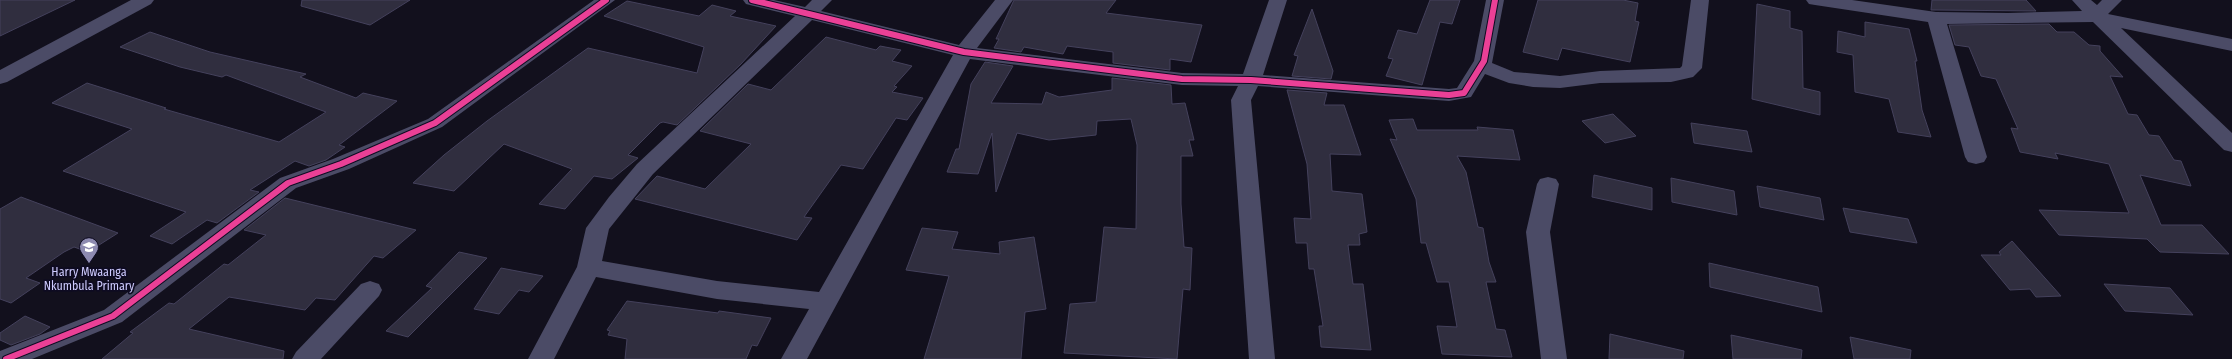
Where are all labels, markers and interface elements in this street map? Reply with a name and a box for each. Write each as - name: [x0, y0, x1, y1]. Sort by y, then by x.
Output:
- school or university icon: Harry Mwaanga Nkumbula Primary: [78, 236, 100, 264]
- place label: Harry Mwaanga Nkumbula Primary: [44, 265, 135, 293]

